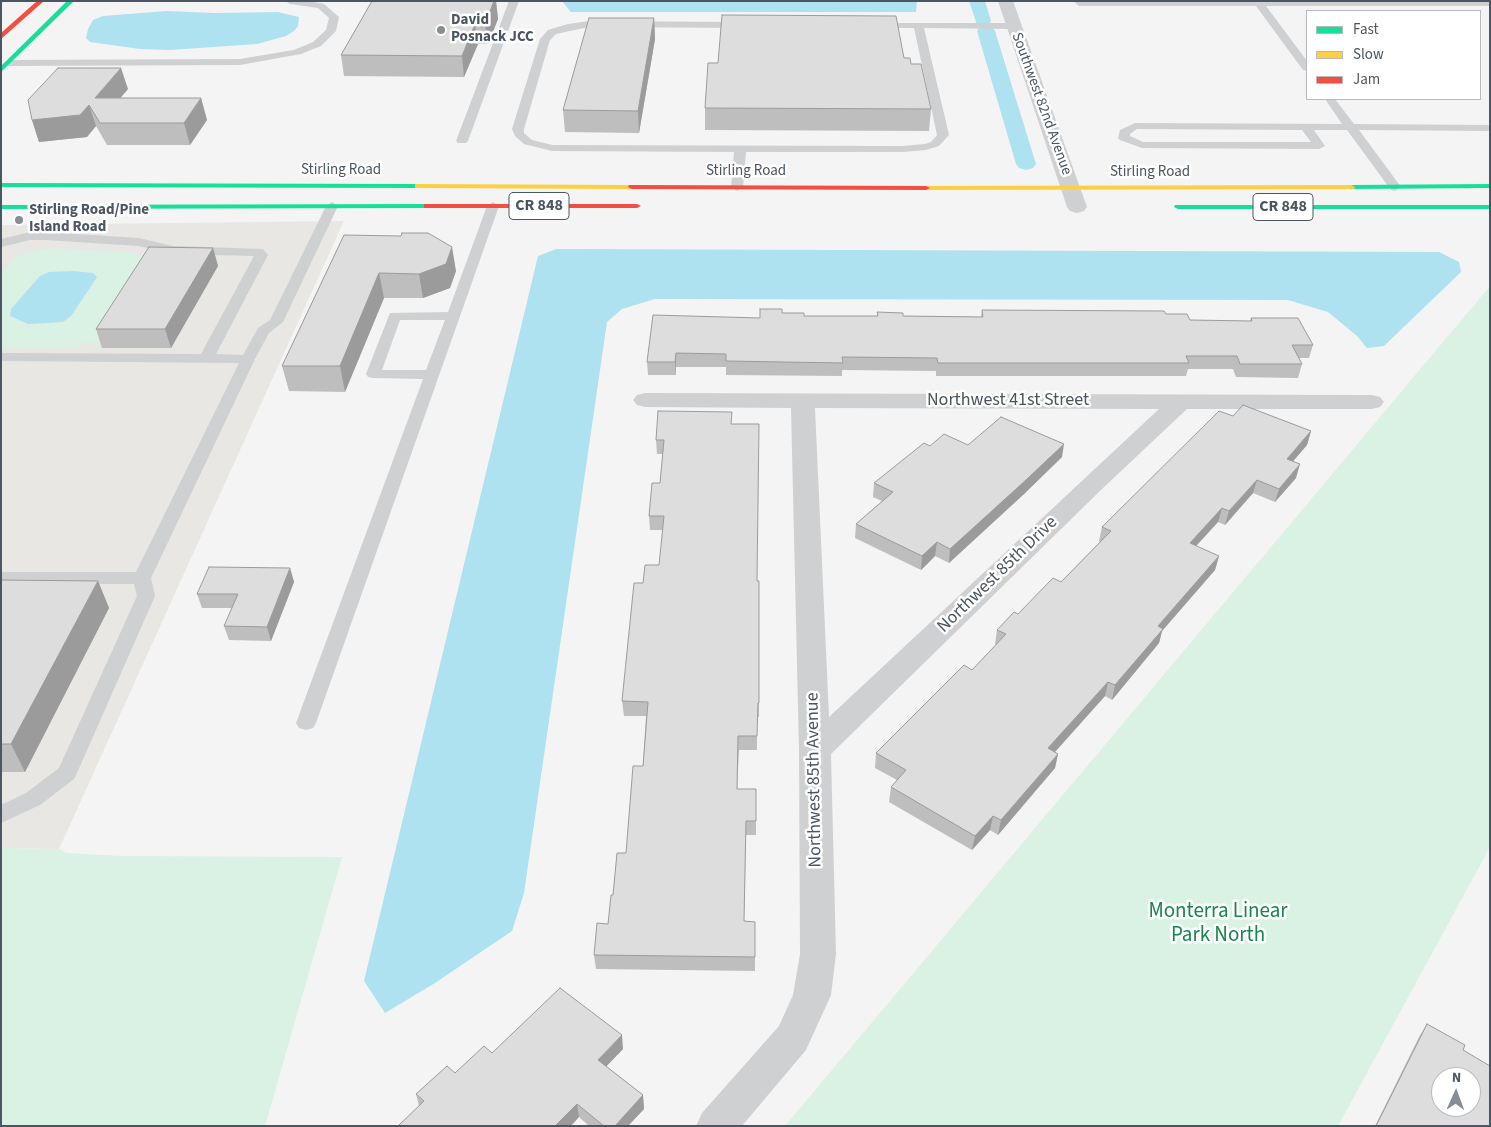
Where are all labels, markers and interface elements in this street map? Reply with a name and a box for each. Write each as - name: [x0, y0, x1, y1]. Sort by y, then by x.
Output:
- legend: [1306, 10, 1481, 100]
- place label: David Posnack JCC: [451, 12, 534, 47]
- text: Fast: [1353, 19, 1379, 40]
- marker: David Posnack JCC: [435, 24, 447, 36]
- street label: Southwest 82nd Avenue: [1007, 30, 1075, 178]
- text: Slow: [1353, 44, 1384, 65]
- text: Jam: [1353, 69, 1380, 90]
- street label: Stirling Road: [301, 162, 381, 180]
- street label: Stirling Road: [706, 163, 786, 181]
- street label: Stirling Road: [1110, 164, 1190, 182]
- road number: CR 848: [509, 192, 569, 220]
- road number: CR 848: [1253, 193, 1313, 220]
- place label: Stirling Road/Pine Island Road: [29, 202, 149, 237]
- marker: Stirling Road/Pine Island Road: [13, 214, 25, 226]
- street label: Northwest 41st Street: [927, 390, 1089, 412]
- street label: Northwest 85th Drive: [933, 512, 1063, 638]
- street label: Northwest 85th Avenue: [803, 692, 827, 868]
- park label: Monterra Linear Park North: [1148, 899, 1288, 949]
- north arrow: [1431, 1067, 1481, 1117]
- text: N: [1451, 1068, 1461, 1088]

